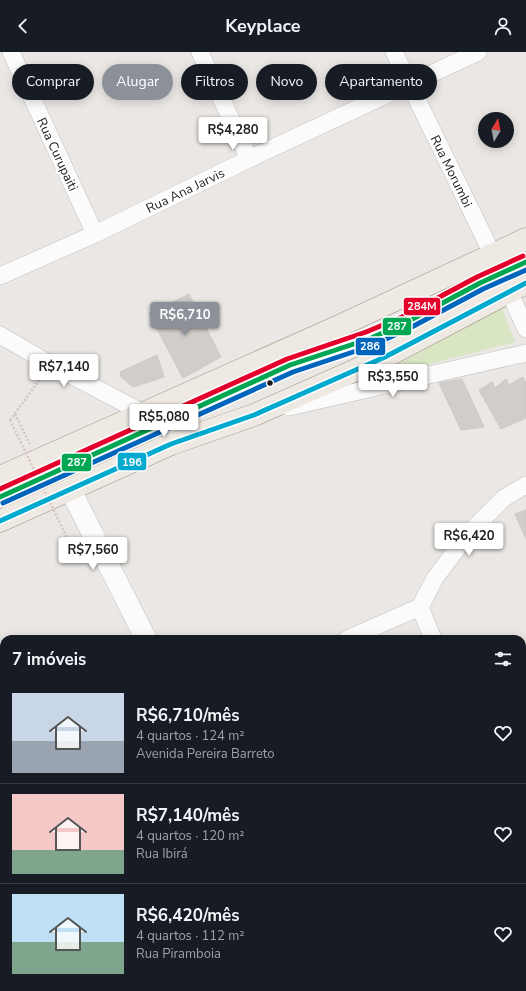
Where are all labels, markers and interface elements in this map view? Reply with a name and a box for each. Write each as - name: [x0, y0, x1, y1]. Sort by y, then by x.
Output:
- text: Keyplace: [225, 14, 301, 38]
- icon: back: [12, 15, 34, 37]
- icon: person: [492, 15, 514, 37]
- chip: Comprar: [12, 64, 94, 100]
- chip: Alugar: [102, 64, 173, 100]
- chip: Filtros: [181, 64, 248, 100]
- chip: Novo: [256, 64, 317, 100]
- chip: Apartamento: [325, 64, 437, 100]
- north arrow: [478, 112, 514, 148]
- map controls: [478, 112, 514, 148]
- street label: Rua Curupaiti: [32, 115, 82, 194]
- pin: R$4,280: [196, 117, 270, 151]
- text: R$4,280: [207, 121, 259, 139]
- street label: Rua Morumbi: [426, 132, 476, 211]
- street label: Rua Ana Jarvis: [143, 164, 228, 218]
- line badge: 284M: [403, 297, 441, 316]
- text: 284M: [407, 299, 437, 314]
- pin: R$6,710: [148, 302, 222, 336]
- text: R$6,710: [159, 306, 211, 324]
- line badge: 287: [382, 317, 412, 336]
- text: 287: [387, 319, 407, 334]
- line badge: 286: [355, 337, 386, 356]
- text: 286: [360, 339, 380, 354]
- pin: R$7,140: [27, 354, 101, 388]
- text: R$7,140: [38, 358, 90, 376]
- pin: R$3,550: [356, 364, 430, 398]
- text: R$3,550: [367, 368, 419, 386]
- unlabelled marker: [265, 378, 275, 388]
- pin: R$5,080: [127, 404, 201, 438]
- text: R$5,080: [138, 408, 190, 426]
- line badge: 196: [117, 452, 147, 471]
- line badge: 287: [61, 453, 92, 472]
- text: 287: [67, 455, 87, 470]
- text: 196: [122, 455, 142, 470]
- pin: R$6,420: [432, 523, 506, 557]
- text: R$6,420: [443, 527, 495, 545]
- pin: R$7,560: [56, 537, 130, 571]
- text: R$7,560: [67, 541, 119, 559]
- text: 7 imóveis: [12, 648, 86, 671]
- icon: filters: [492, 648, 514, 670]
- text: R$6,710/mês: [136, 704, 240, 727]
- icon: home: [44, 709, 92, 757]
- icon: heart: [492, 722, 514, 744]
- text: 4 quartos · 124 m²: [136, 727, 244, 745]
- text: Avenida Pereira Barreto: [136, 745, 275, 763]
- text: R$7,140/mês: [136, 804, 240, 827]
- icon: home: [44, 810, 92, 858]
- icon: heart: [492, 823, 514, 845]
- text: 4 quartos · 120 m²: [136, 827, 244, 845]
- text: Rua Ibirá: [136, 845, 188, 863]
- text: R$6,420/mês: [136, 904, 240, 927]
- icon: home: [44, 910, 92, 958]
- icon: heart: [492, 923, 514, 945]
- text: 4 quartos · 112 m²: [136, 927, 244, 945]
- text: Rua Piramboia: [136, 945, 221, 963]

